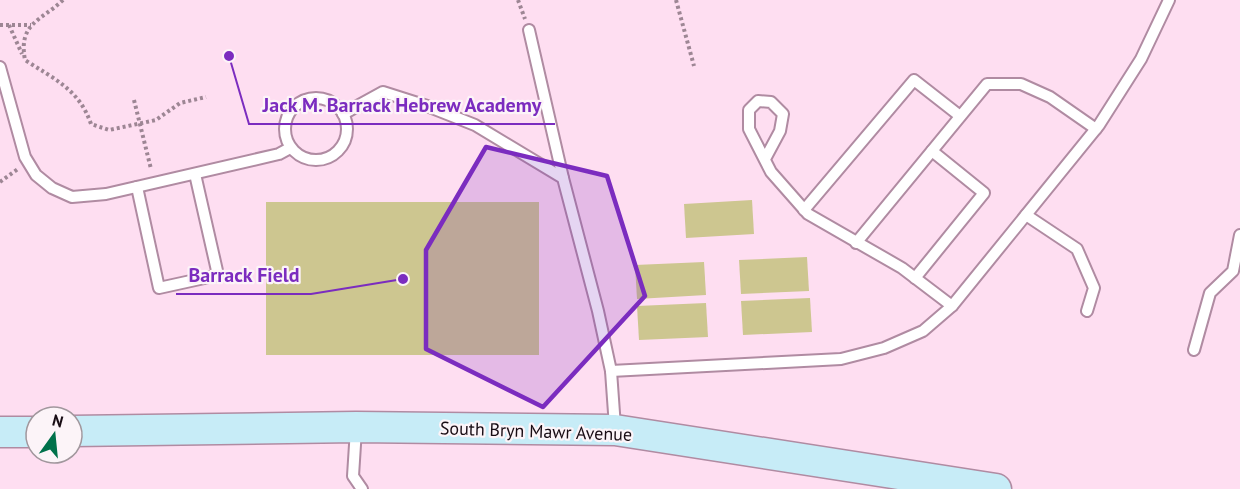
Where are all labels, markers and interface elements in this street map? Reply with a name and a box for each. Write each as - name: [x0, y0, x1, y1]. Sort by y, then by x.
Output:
- callout: Jack M. Barrack Hebrew Academy: [249, 86, 555, 124]
- text: Jack M. Barrack Hebrew Academy: [262, 92, 542, 118]
- callout: Barrack Field: [176, 256, 311, 294]
- text: Barrack Field: [189, 262, 300, 288]
- north arrow: [24, 405, 84, 465]
- text: N: [50, 409, 66, 432]
- street label: South Bryn Mawr Avenue: [440, 416, 632, 446]

